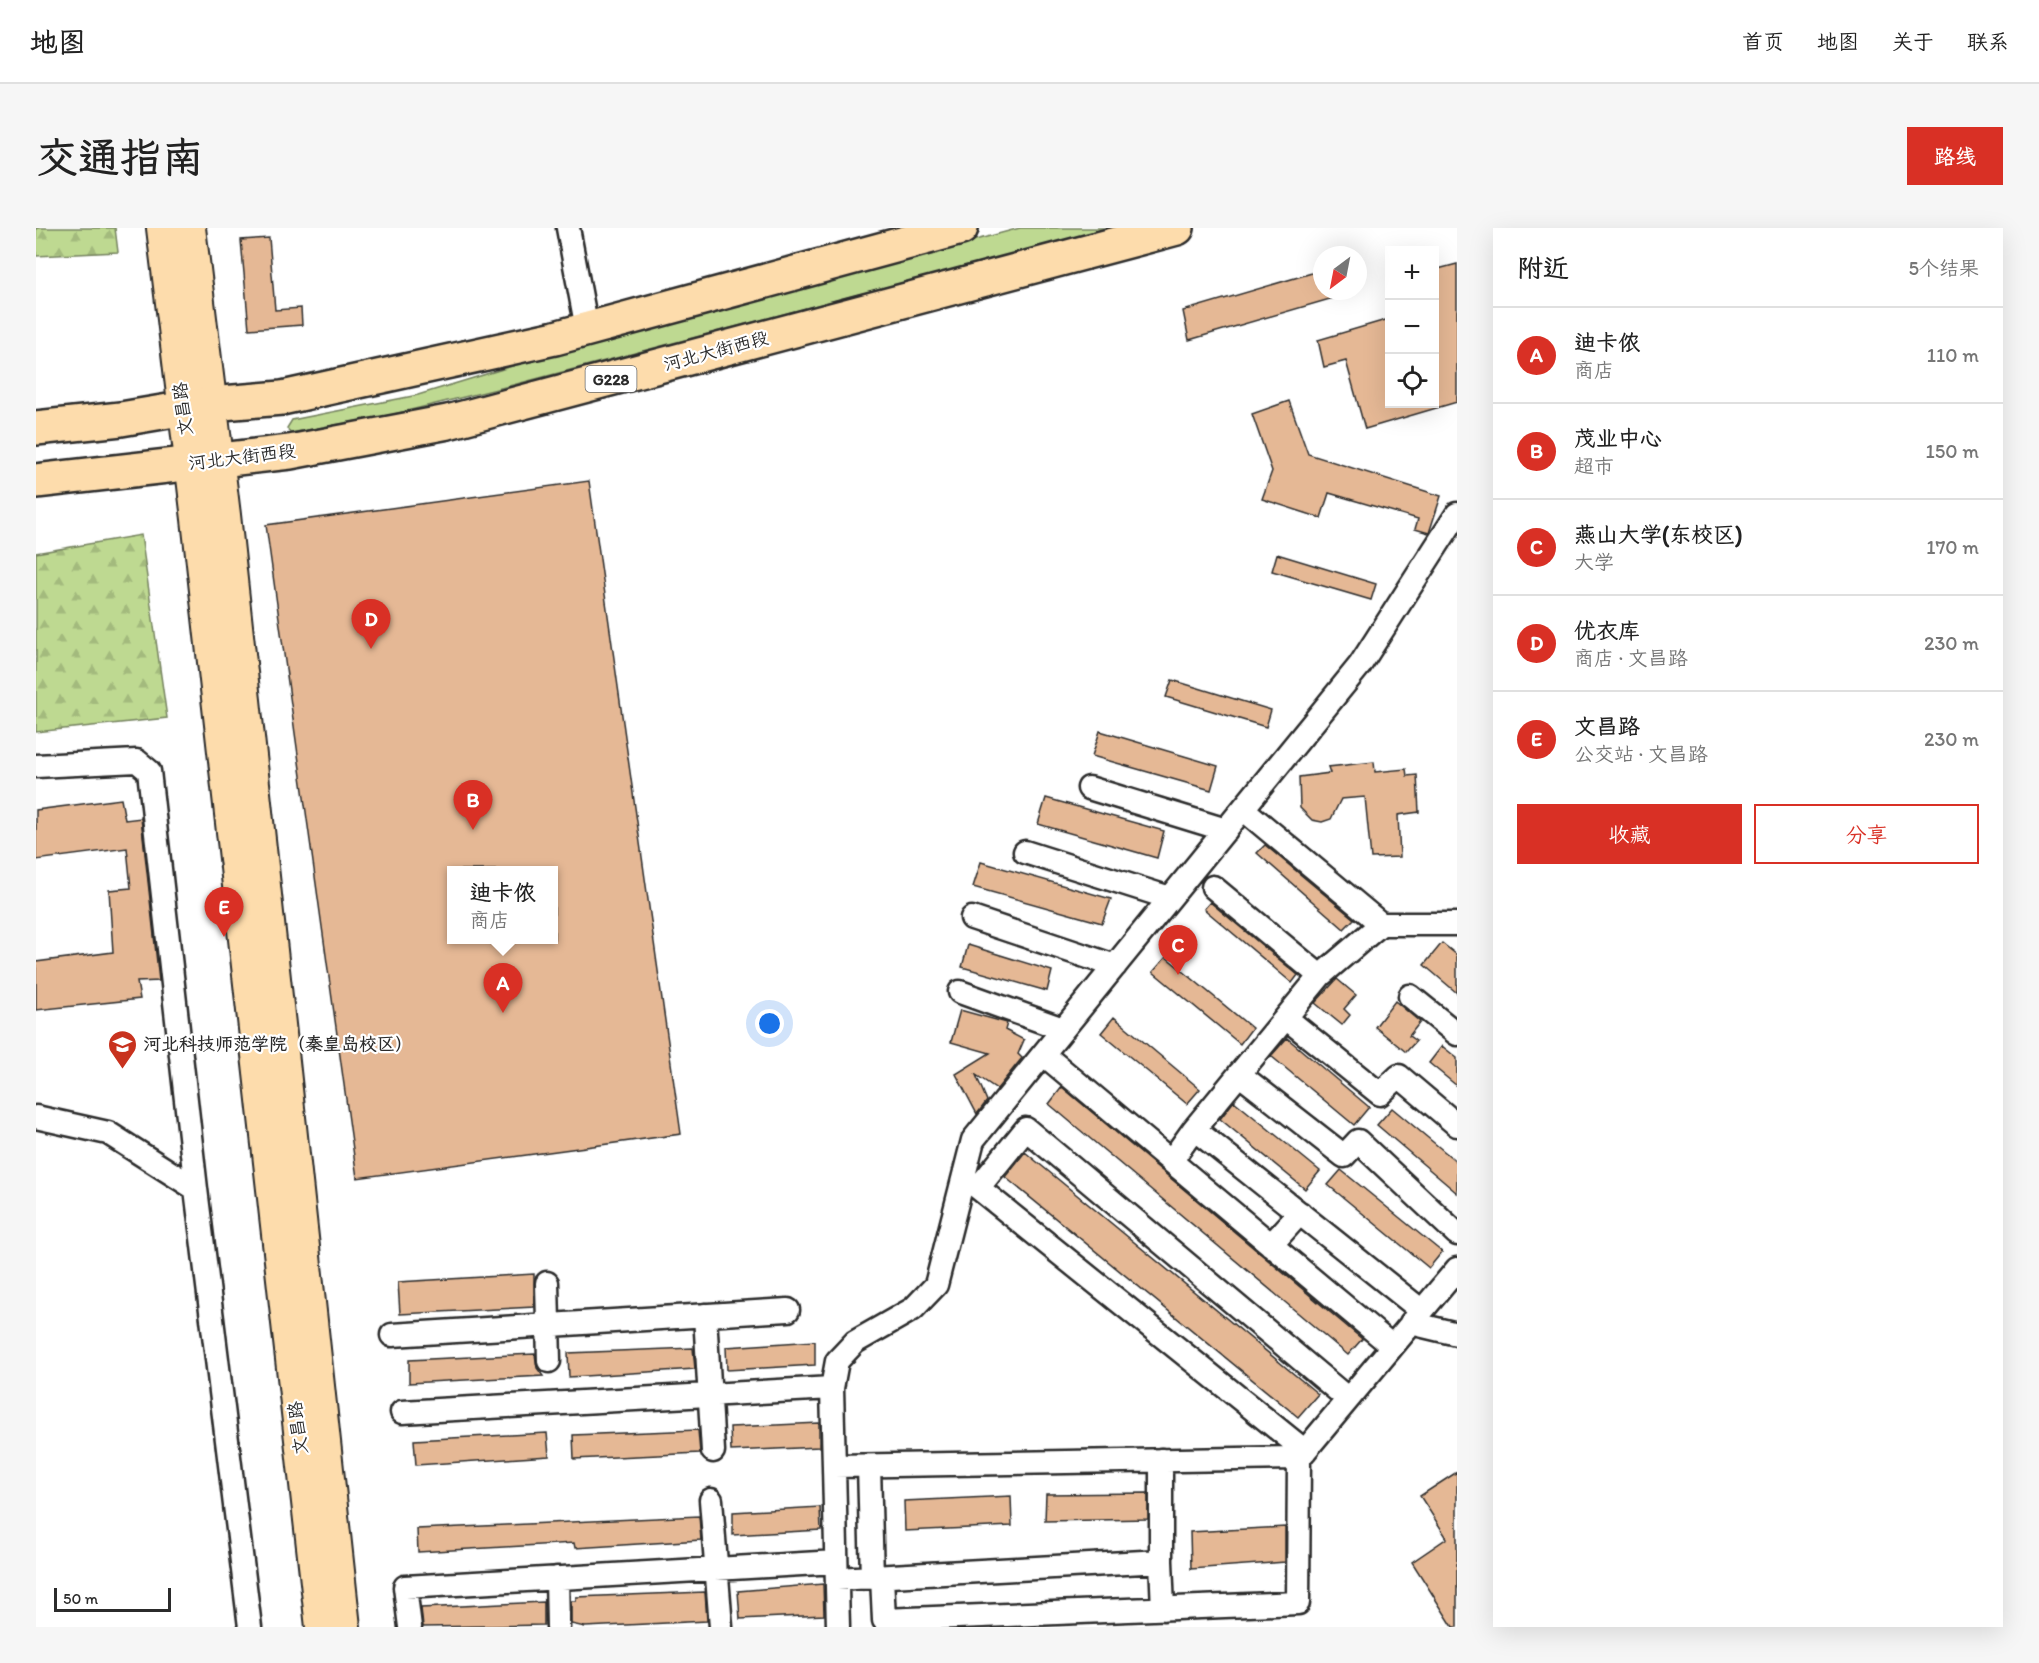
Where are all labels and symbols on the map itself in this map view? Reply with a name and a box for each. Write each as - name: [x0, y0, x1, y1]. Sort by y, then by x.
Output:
- north arrow: [1313, 246, 1367, 300]
- street label: 河北大街西段: [661, 326, 771, 376]
- road number: G228: [586, 366, 636, 392]
- street label: 文昌路: [169, 381, 197, 437]
- street label: 河北大街西段: [187, 440, 297, 474]
- pin: D: [352, 600, 390, 649]
- pin: B: [454, 780, 492, 830]
- pin: E: [204, 888, 243, 937]
- pin: C: [1158, 926, 1198, 975]
- pin: A: [484, 964, 522, 1013]
- your location: [755, 1009, 784, 1038]
- school or university icon: 河北科技师范学院（秦皇岛校区）: [106, 1028, 138, 1070]
- place label: 河北科技师范学院（秦皇岛校区）: [143, 1033, 413, 1055]
- street label: 文昌路: [284, 1400, 312, 1456]
- scale bar: [54, 1585, 171, 1612]

